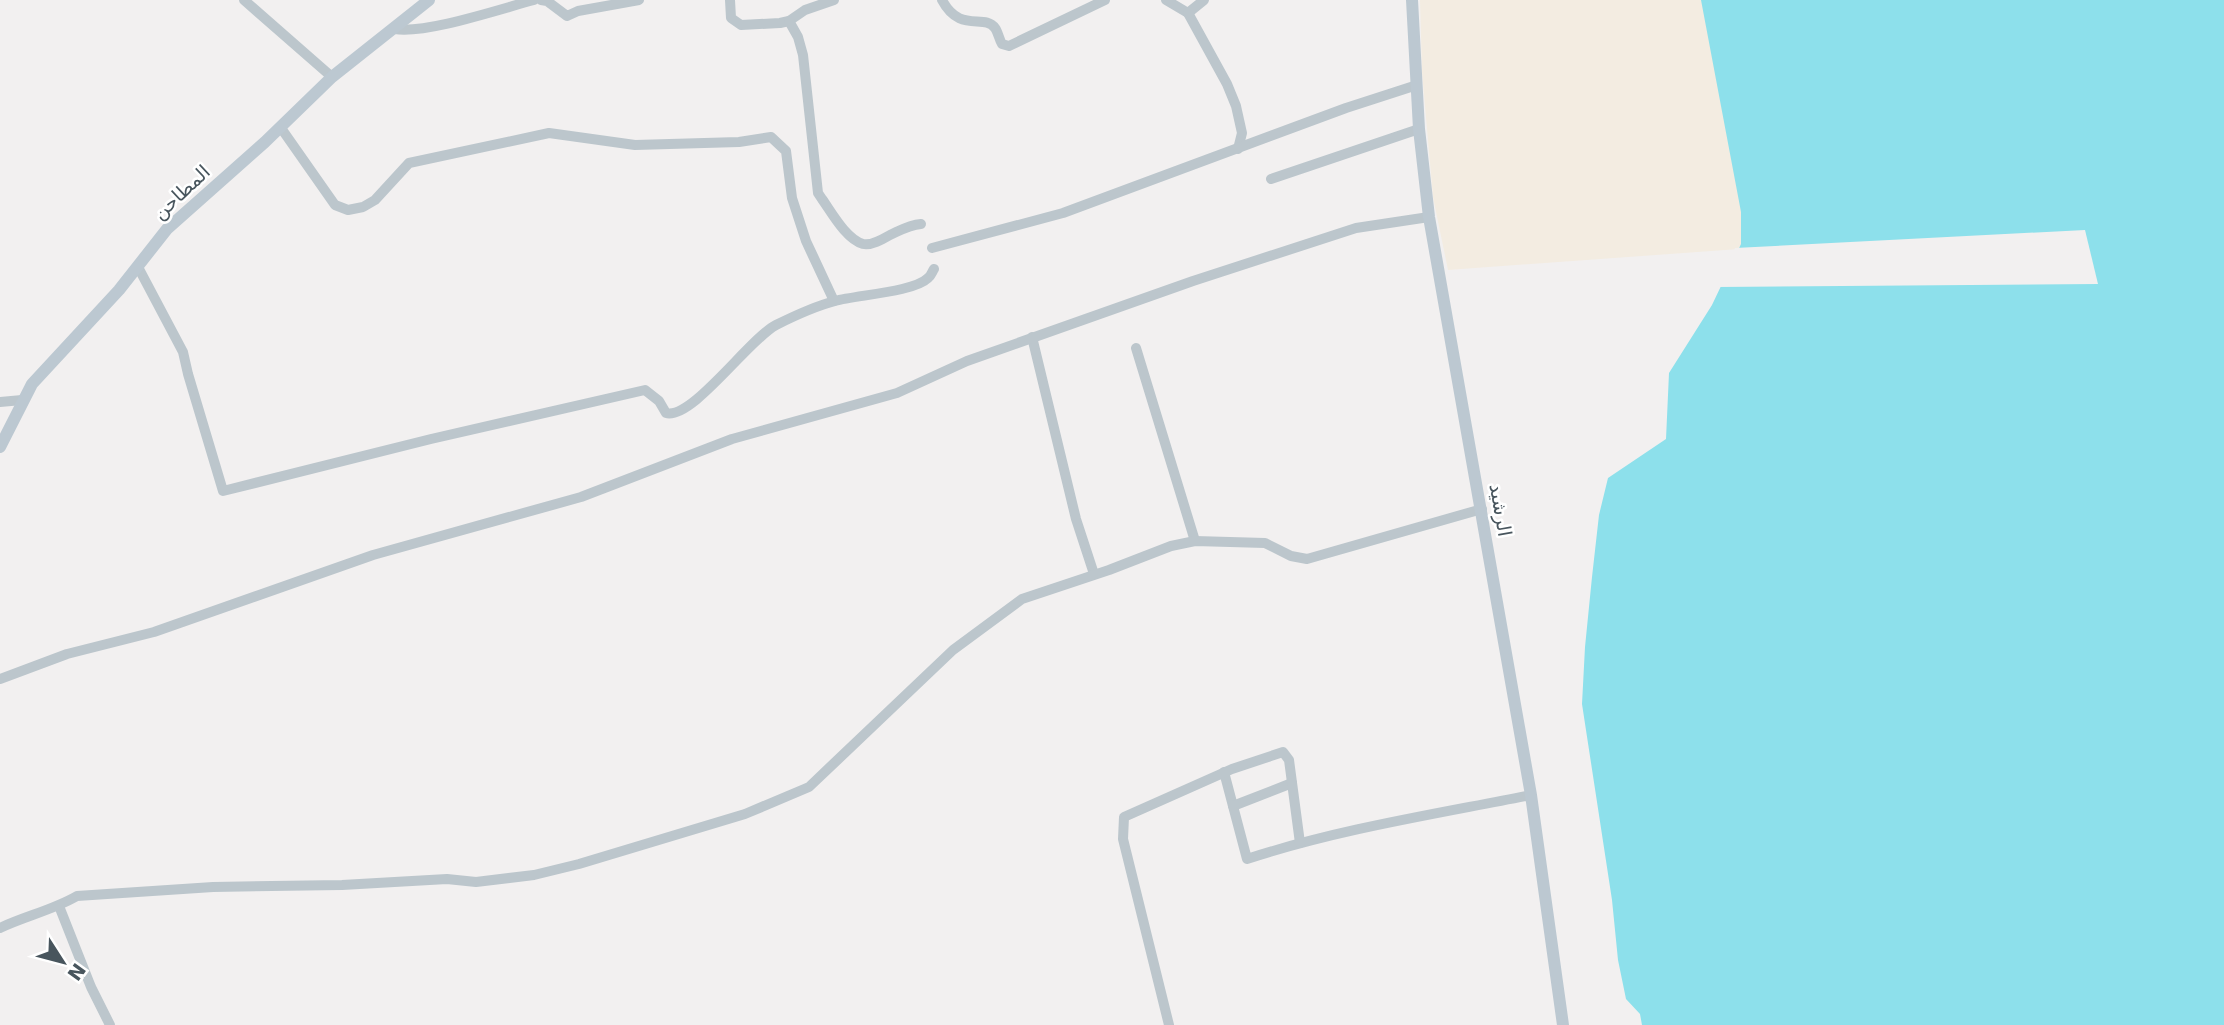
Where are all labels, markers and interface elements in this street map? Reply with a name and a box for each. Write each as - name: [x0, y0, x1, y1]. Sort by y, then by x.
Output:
- street label: المطاحن: [148, 160, 215, 225]
- street label: الرشيد: [1485, 482, 1516, 538]
- north arrow: [28, 927, 98, 997]
- text: N: [63, 959, 90, 985]

